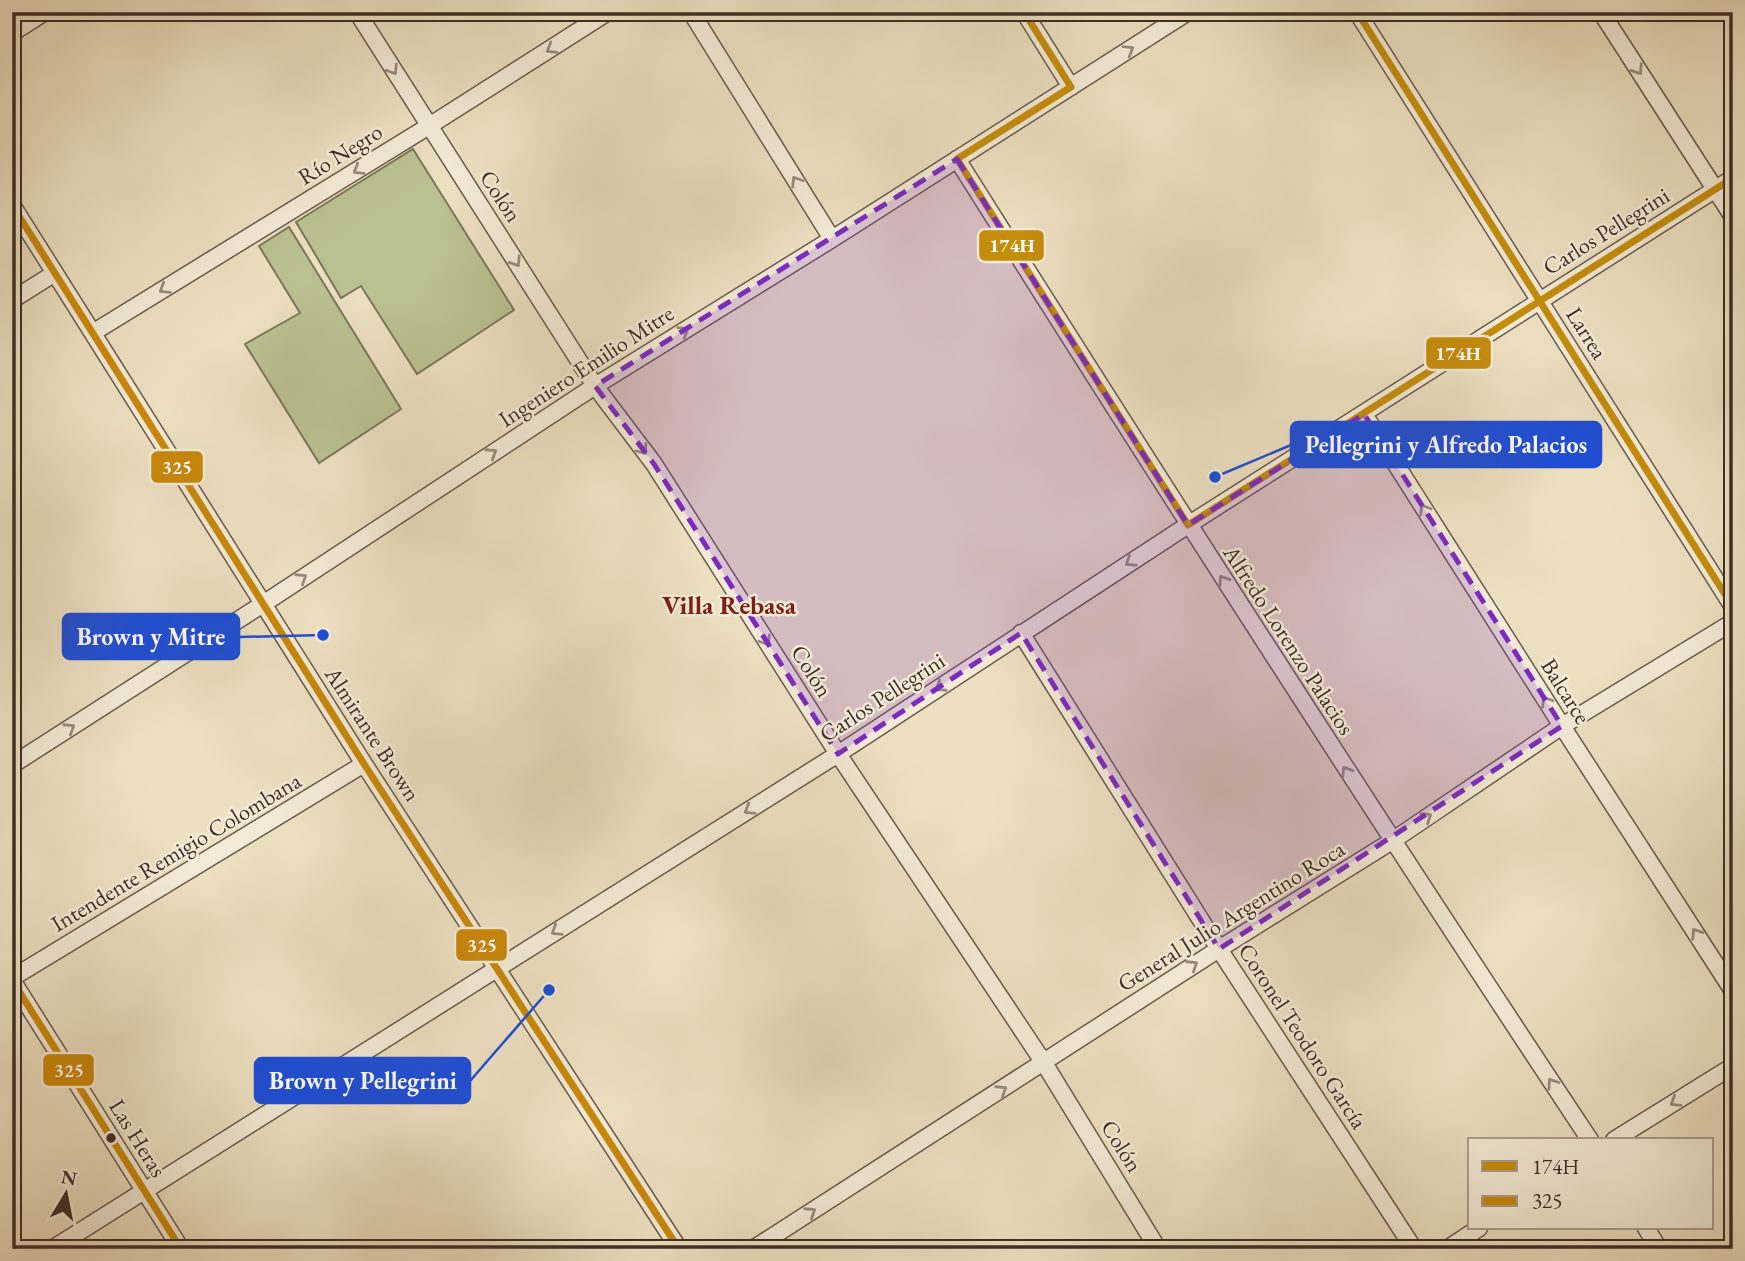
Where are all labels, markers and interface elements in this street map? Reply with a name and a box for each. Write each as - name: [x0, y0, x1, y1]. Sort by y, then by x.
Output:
- one-way arrow: [545, 40, 558, 53]
- one-way arrow: [1121, 46, 1134, 59]
- one-way arrow: [385, 62, 398, 75]
- one-way arrow: [1630, 62, 1643, 75]
- street label: Río Negro: [292, 116, 388, 192]
- one-way arrow: [352, 161, 365, 174]
- street label: Colón: [473, 164, 529, 228]
- one-way arrow: [791, 175, 804, 188]
- street label: Carlos Pellegrini: [1537, 180, 1675, 282]
- line badge: 174H: [978, 229, 1045, 262]
- text: 174H: [989, 233, 1035, 258]
- one-way arrow: [507, 254, 520, 267]
- one-way arrow: [159, 281, 172, 294]
- street label: Ingeniero Emilio Mitre: [493, 298, 679, 434]
- street label: Larrea: [1559, 301, 1615, 365]
- one-way arrow: [676, 326, 689, 339]
- line badge: 174H: [1425, 336, 1492, 370]
- text: 174H: [1435, 341, 1481, 366]
- callout: Pellegrini y Alfredo Palacios: [1291, 422, 1601, 467]
- text: Pellegrini y Alfredo Palacios: [1305, 429, 1587, 461]
- one-way arrow: [635, 442, 647, 455]
- one-way arrow: [485, 449, 498, 462]
- line badge: 325: [150, 450, 204, 484]
- text: 325: [162, 455, 192, 480]
- one-way arrow: [1420, 503, 1433, 516]
- street label: Alfredo Lorenzo Palacios: [1216, 539, 1362, 741]
- one-way arrow: [1125, 554, 1138, 567]
- one-way arrow: [294, 574, 307, 587]
- one-way arrow: [1218, 574, 1231, 587]
- district label: Villa Rebasa: [662, 588, 797, 622]
- callout: Brown y Mitre: [63, 614, 239, 659]
- text: Brown y Mitre: [77, 621, 225, 653]
- one-way arrow: [758, 634, 771, 647]
- street label: Colón: [784, 639, 840, 703]
- street label: Carlos Pellegrini: [814, 645, 951, 749]
- street label: Balcarce: [1534, 653, 1598, 729]
- street label: Almirante Brown: [318, 660, 428, 807]
- one-way arrow: [935, 678, 948, 691]
- one-way arrow: [1541, 696, 1554, 709]
- one-way arrow: [62, 723, 75, 736]
- street label: Intendente Remigio Colombana: [46, 765, 307, 939]
- one-way arrow: [1342, 765, 1355, 778]
- one-way arrow: [743, 801, 756, 814]
- one-way arrow: [1419, 813, 1432, 826]
- street label: General Julio Argentino Roca: [1112, 833, 1351, 998]
- one-way arrow: [551, 923, 564, 936]
- line badge: 325: [455, 928, 508, 962]
- one-way arrow: [1691, 928, 1704, 941]
- text: 325: [467, 933, 497, 958]
- street label: Coronel Teodoro García: [1232, 937, 1375, 1135]
- one-way arrow: [1185, 961, 1198, 974]
- line badge: 325: [42, 1053, 95, 1087]
- text: 325: [54, 1058, 84, 1083]
- callout: Brown y Pellegrini: [255, 1058, 470, 1103]
- text: Brown y Pellegrini: [269, 1065, 457, 1097]
- one-way arrow: [1547, 1078, 1560, 1091]
- one-way arrow: [995, 1085, 1008, 1098]
- street label: Las Heras: [102, 1093, 174, 1183]
- one-way arrow: [1669, 1094, 1682, 1107]
- street label: Colón: [1094, 1114, 1150, 1178]
- unlabelled marker: [104, 1131, 118, 1145]
- legend: [1468, 1138, 1714, 1230]
- text: 174H: [1532, 1153, 1579, 1180]
- north arrow: [32, 1160, 102, 1230]
- text: N: [59, 1164, 79, 1192]
- text: 325: [1532, 1187, 1562, 1214]
- one-way arrow: [803, 1207, 816, 1220]

